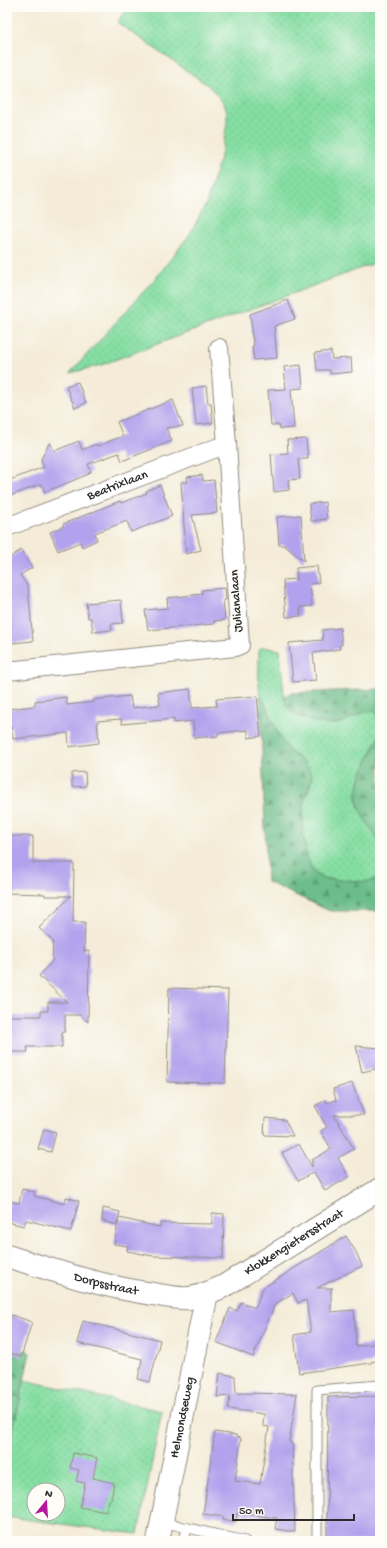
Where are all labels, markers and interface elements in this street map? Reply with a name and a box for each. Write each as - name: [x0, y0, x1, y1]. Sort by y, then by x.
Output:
- street label: Beatrixlaan: [84, 467, 151, 504]
- street label: Julianalaan: [227, 568, 247, 633]
- street label: Klokkengietersstraat: [242, 1205, 348, 1279]
- street label: Dorpsstraat: [71, 1269, 141, 1299]
- street label: Helmondseweg: [167, 1375, 198, 1459]
- north arrow: [26, 1482, 66, 1522]
- text: N: [43, 1488, 54, 1501]
- scale bar: [233, 1496, 354, 1522]
- text: 50 m: [239, 1505, 264, 1519]

